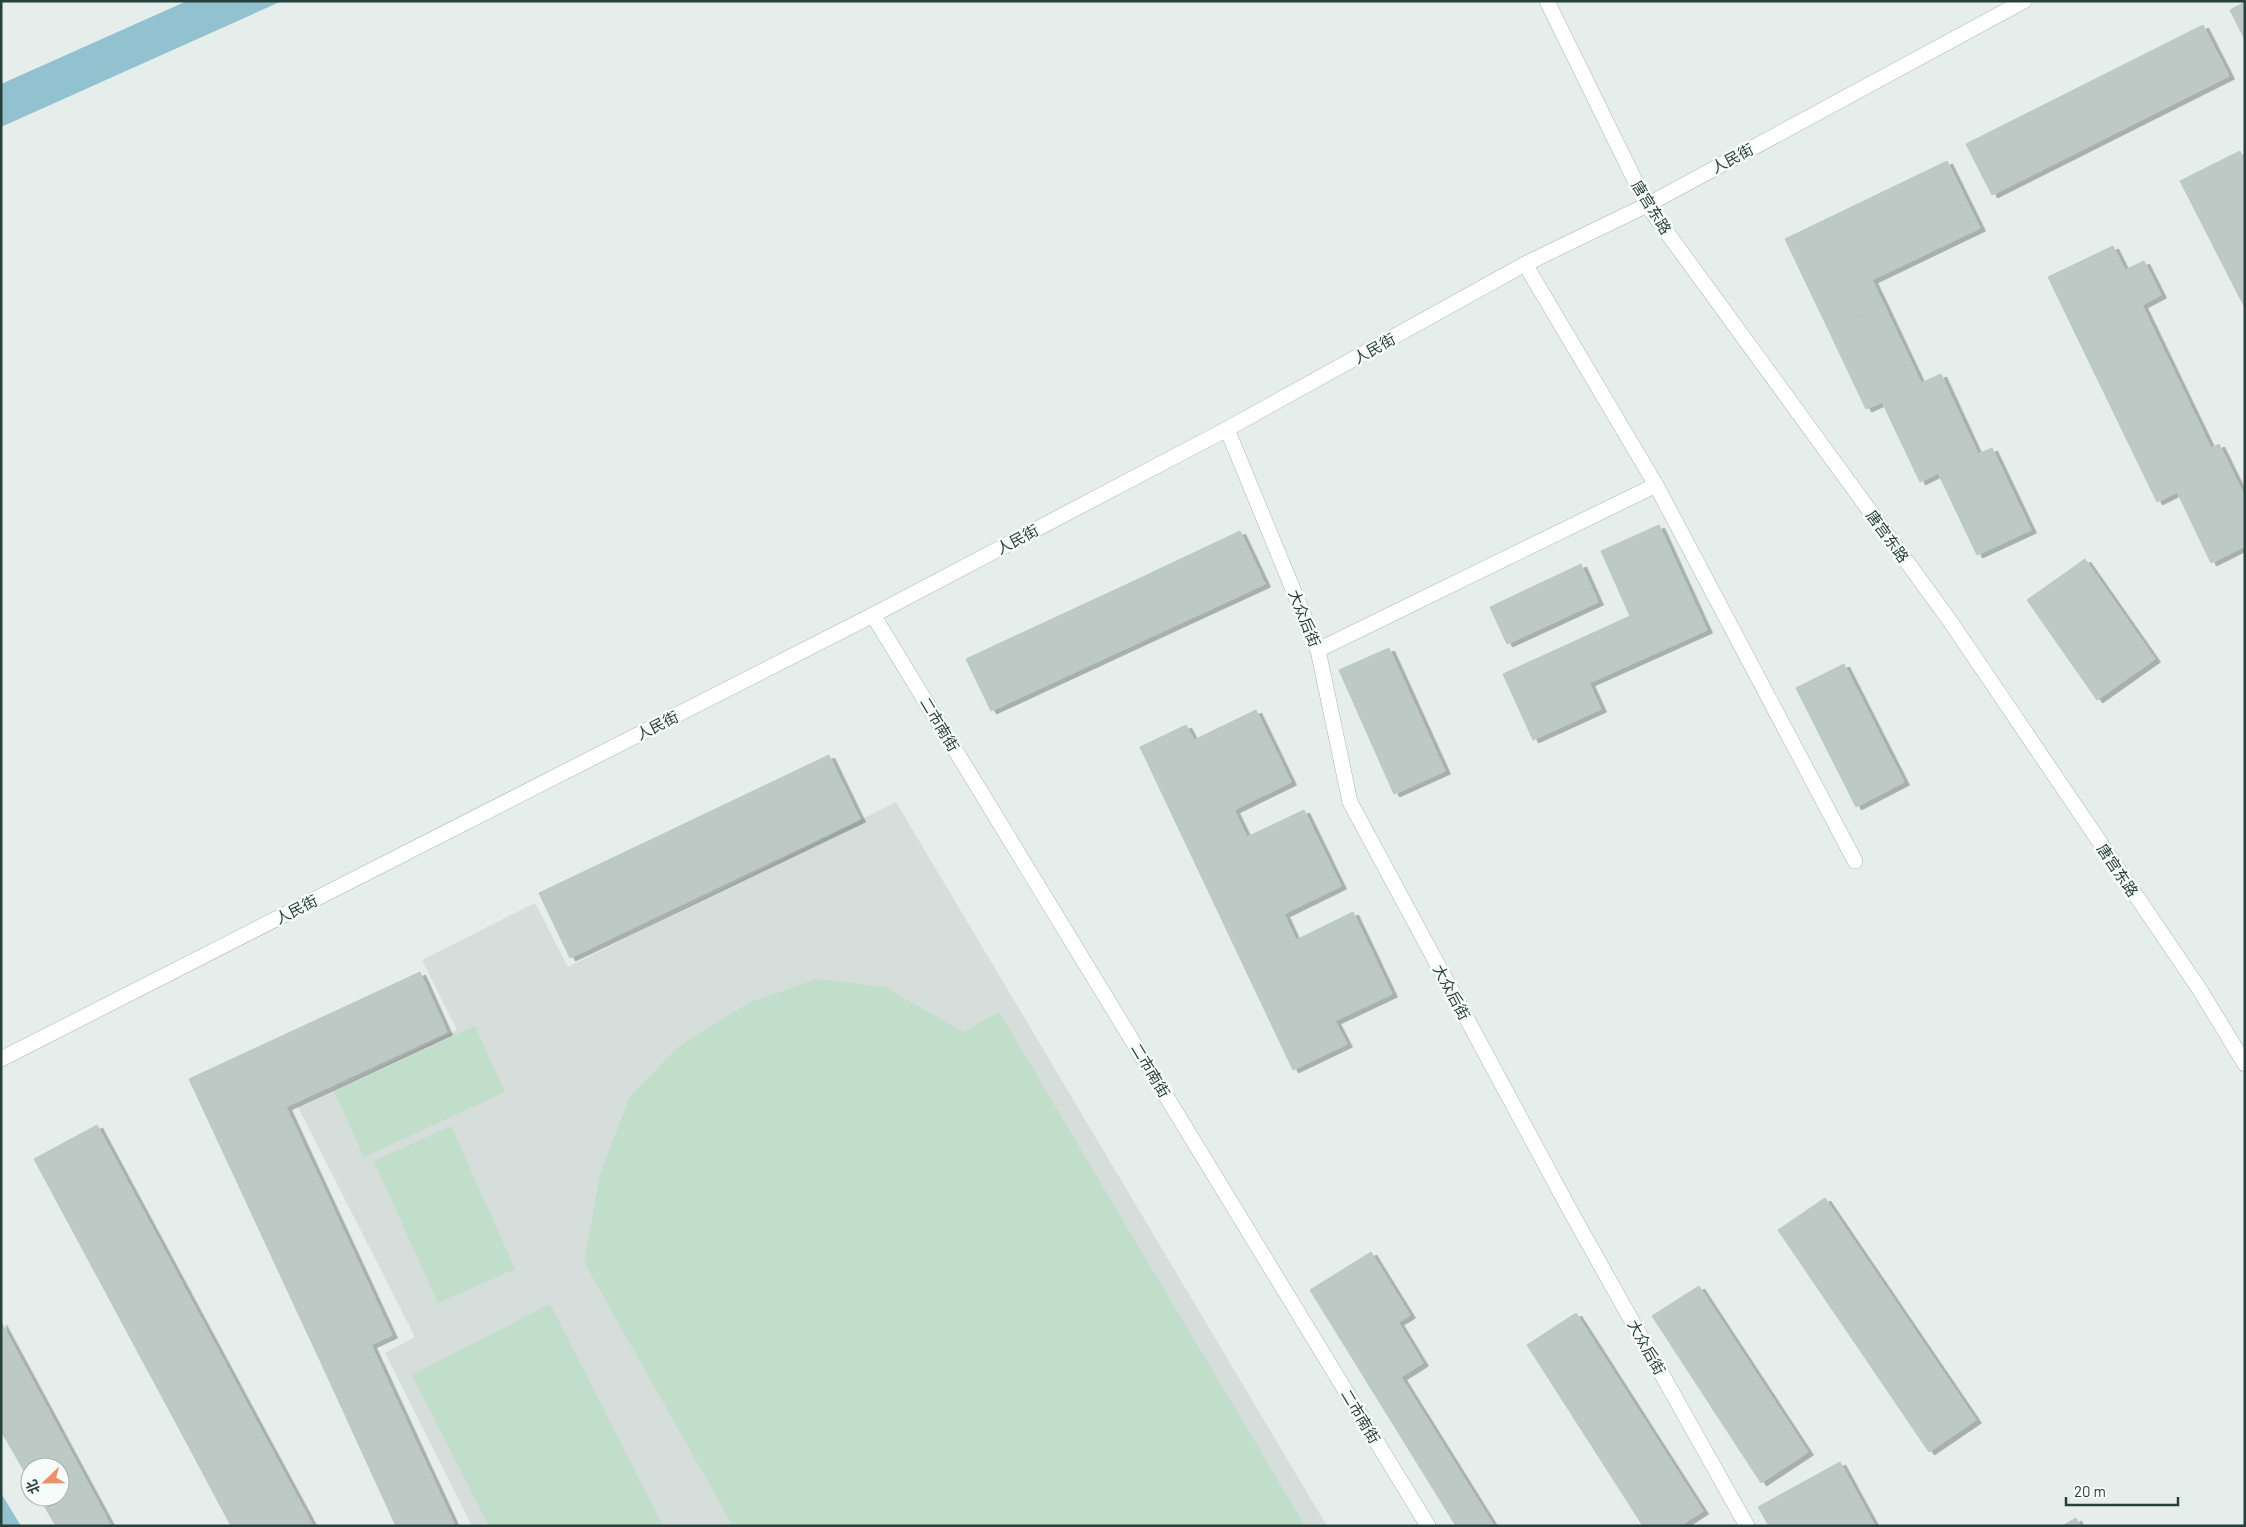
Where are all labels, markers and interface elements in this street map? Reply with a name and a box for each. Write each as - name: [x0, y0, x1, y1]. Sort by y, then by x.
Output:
- street label: 人民街: [1708, 139, 1756, 177]
- street label: 唐宫东路: [1628, 177, 1676, 237]
- street label: 人民街: [1350, 329, 1398, 367]
- street label: 唐宫东路: [1863, 506, 1913, 566]
- street label: 人民街: [993, 520, 1041, 558]
- street label: 大众后街: [1285, 587, 1325, 649]
- street label: 二市南街: [917, 694, 963, 754]
- street label: 人民街: [633, 707, 681, 743]
- street label: 唐宫东路: [2094, 840, 2142, 900]
- street label: 人民街: [272, 891, 320, 927]
- street label: 大众后街: [1430, 961, 1474, 1023]
- street label: 二市南街: [1128, 1040, 1174, 1100]
- street label: 大众后街: [1625, 1316, 1669, 1378]
- street label: 二市南街: [1338, 1386, 1384, 1446]
- north arrow: [20, 1457, 70, 1507]
- scale bar: [2066, 1474, 2178, 1506]
- text: 北: [22, 1477, 43, 1497]
- text: 20 m: [2074, 1482, 2106, 1500]

